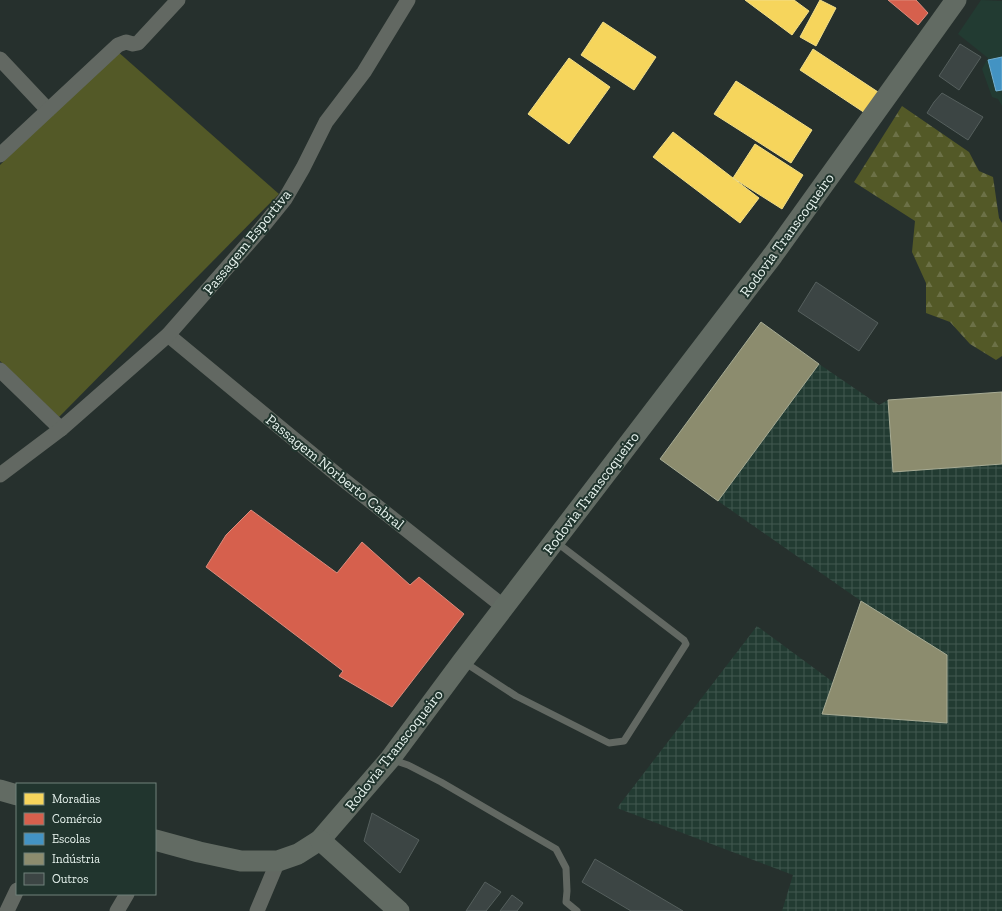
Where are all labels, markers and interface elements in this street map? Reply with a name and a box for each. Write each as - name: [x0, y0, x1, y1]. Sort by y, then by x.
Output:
- street label: Rodovia Transcoqueiro: [736, 169, 838, 300]
- street label: Passagem Esportiva: [199, 186, 295, 298]
- street label: Passagem Norberto Cabral: [262, 411, 408, 533]
- street label: Rodovia Transcoqueiro: [539, 428, 643, 558]
- street label: Rodovia Transcoqueiro: [341, 686, 447, 814]
- legend: [16, 783, 156, 895]
- text: Moradias: [52, 792, 100, 806]
- text: Comércio: [52, 812, 102, 826]
- text: Escolas: [52, 832, 90, 846]
- text: Indústria: [52, 852, 100, 866]
- text: Outros: [52, 872, 88, 886]

